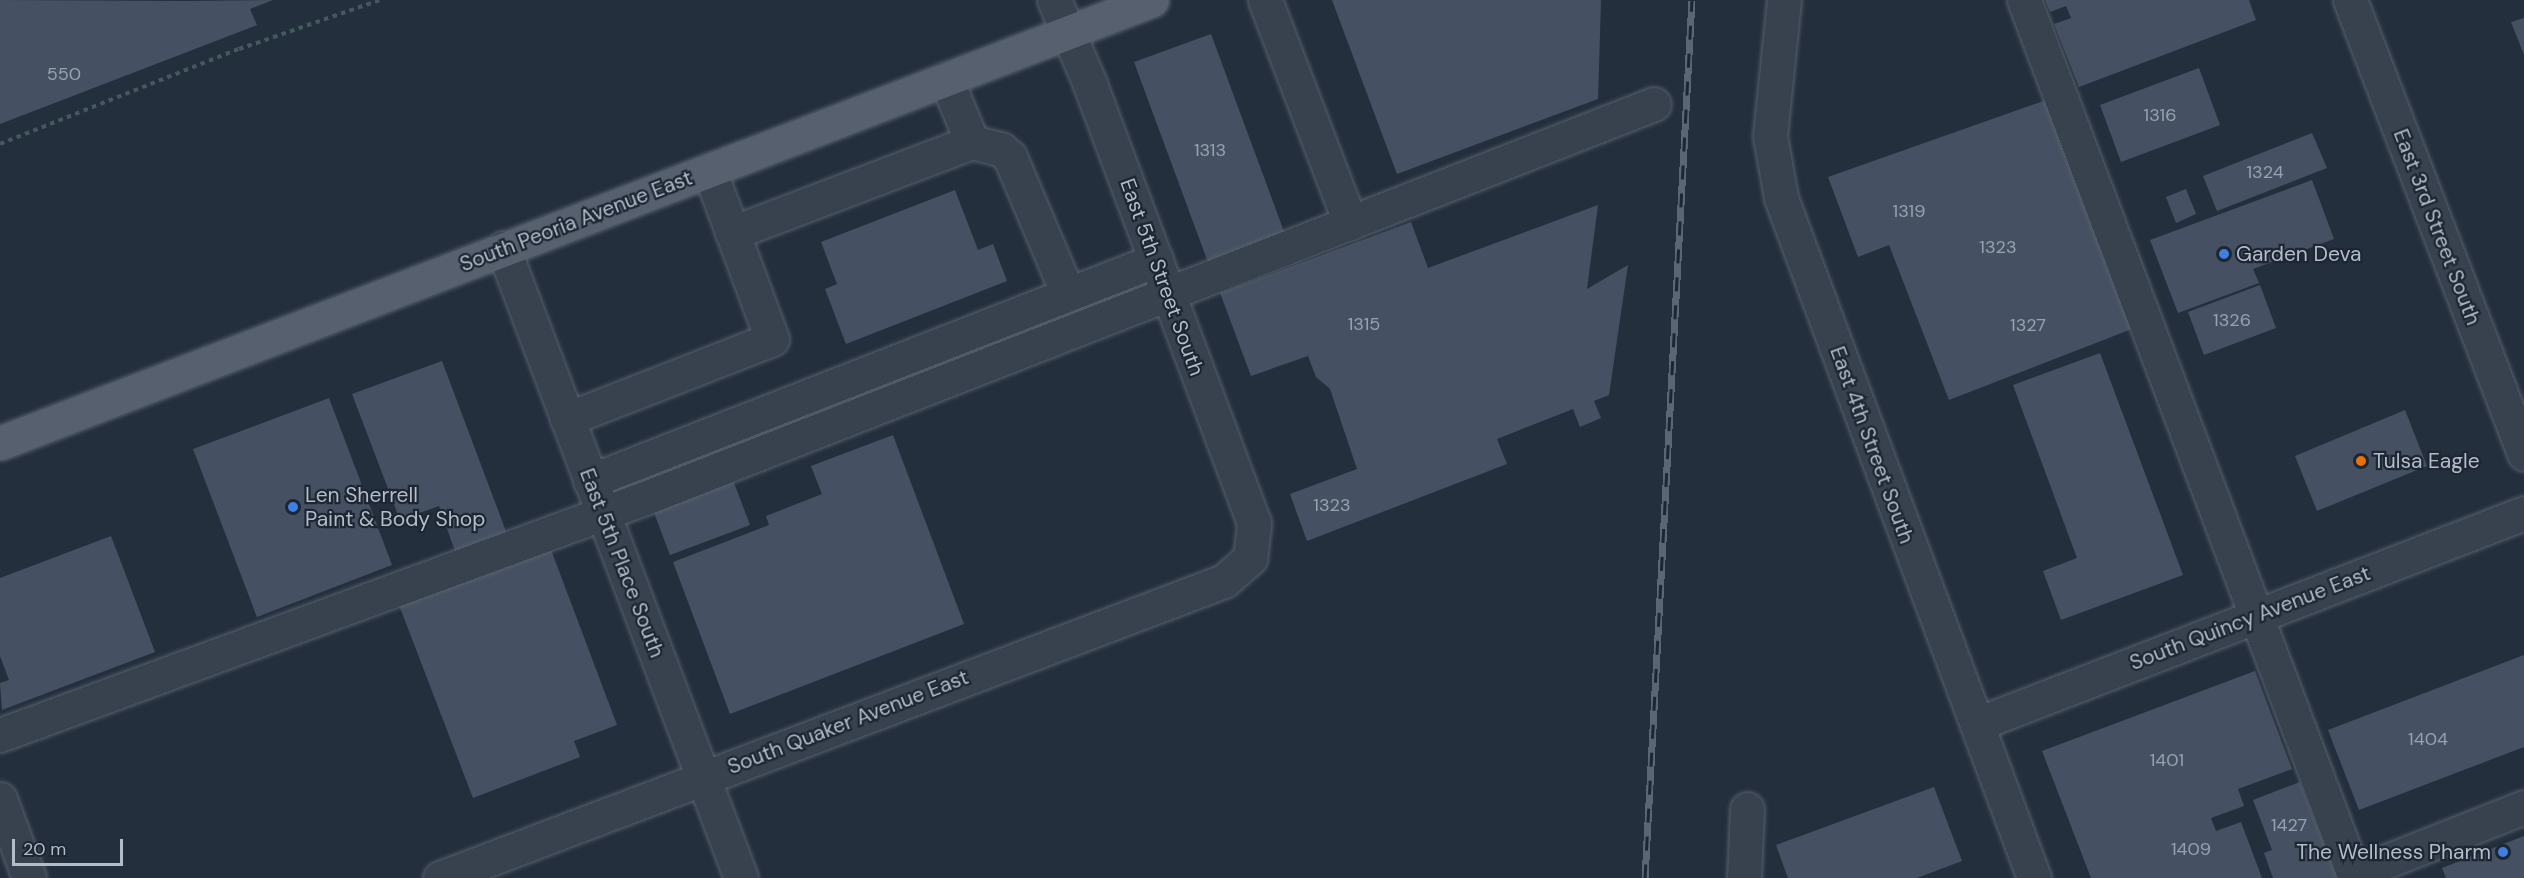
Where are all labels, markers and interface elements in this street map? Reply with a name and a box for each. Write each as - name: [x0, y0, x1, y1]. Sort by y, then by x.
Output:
- house number: 550: [47, 63, 81, 85]
- house number: 1316: [2144, 104, 2176, 126]
- street label: East 3rd Street South: [2388, 125, 2486, 329]
- house number: 1313: [1194, 139, 1226, 161]
- house number: 1324: [2246, 161, 2284, 183]
- street label: South Peoria Avenue East: [456, 165, 696, 277]
- street label: East 5th Street South: [1115, 175, 1209, 379]
- house number: 1319: [1893, 200, 1925, 222]
- house number: 1323: [1979, 236, 2017, 258]
- place label: Garden Deva: [2236, 241, 2361, 267]
- marker: Garden Deva: [2217, 247, 2231, 261]
- house number: 1326: [2213, 309, 2251, 331]
- house number: 1315: [1348, 313, 1380, 335]
- house number: 1327: [2010, 314, 2046, 336]
- street label: East 4th Street South: [1825, 343, 1919, 547]
- place label: Tulsa Eagle: [2373, 448, 2480, 474]
- marker: Tulsa Eagle: [2354, 454, 2368, 468]
- street label: East 5th Place South: [574, 465, 670, 661]
- place label: Len Sherrell Paint & Body Shop: [305, 482, 485, 532]
- house number: 1323: [1313, 494, 1351, 516]
- marker: Len Sherrell Paint & Body Shop: [286, 500, 300, 514]
- street label: South Quincy Avenue East: [2126, 560, 2374, 676]
- street label: South Quaker Avenue East: [724, 664, 972, 780]
- house number: 1404: [2408, 728, 2448, 750]
- house number: 1401: [2150, 749, 2184, 771]
- house number: 1427: [2271, 814, 2307, 836]
- scale bar: [15, 827, 126, 865]
- text: 20 m: [23, 837, 66, 861]
- house number: 1409: [2171, 838, 2211, 860]
- place label: The Wellness Pharm: [2296, 839, 2491, 865]
- marker: The Wellness Pharm: [2496, 845, 2510, 859]

